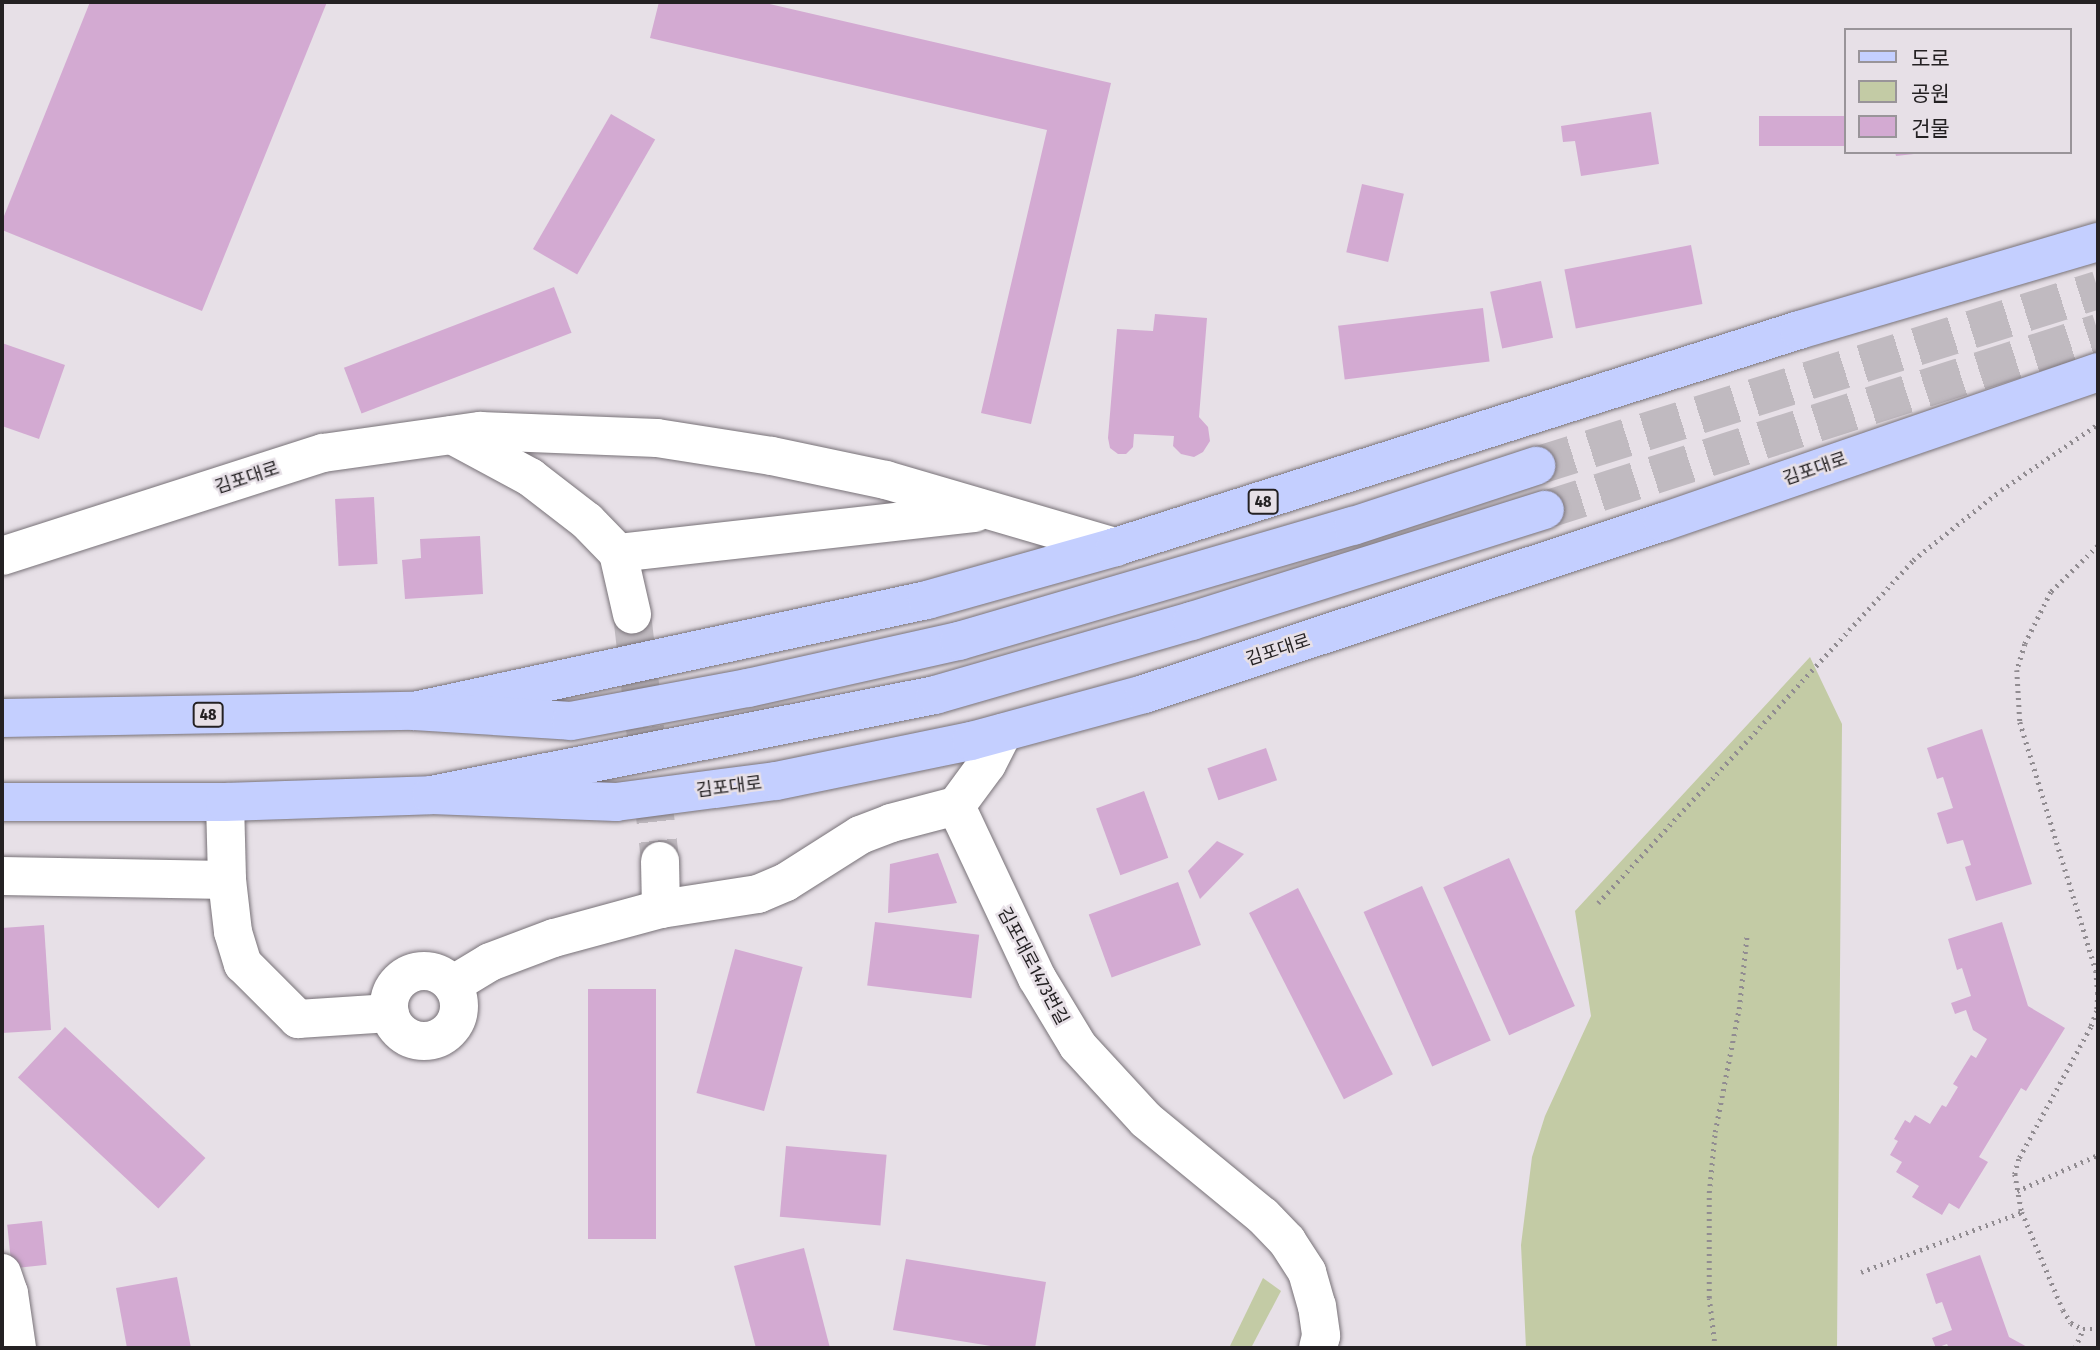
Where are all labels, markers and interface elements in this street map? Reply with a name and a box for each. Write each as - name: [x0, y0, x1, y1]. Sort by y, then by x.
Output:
- legend: [1844, 28, 2072, 154]
- text: 도로: [1911, 46, 1950, 72]
- text: 공원: [1911, 81, 1950, 107]
- text: 건물: [1911, 116, 1950, 142]
- street label: 김포대로: [1780, 448, 1850, 490]
- street label: 김포대로: [212, 457, 282, 499]
- road number: 48: [1247, 489, 1279, 514]
- street label: 김포대로: [1243, 629, 1313, 671]
- road number: 48: [192, 702, 224, 728]
- street label: 김포대로: [695, 772, 763, 802]
- street label: 김포대로1473번길: [993, 904, 1073, 1028]

